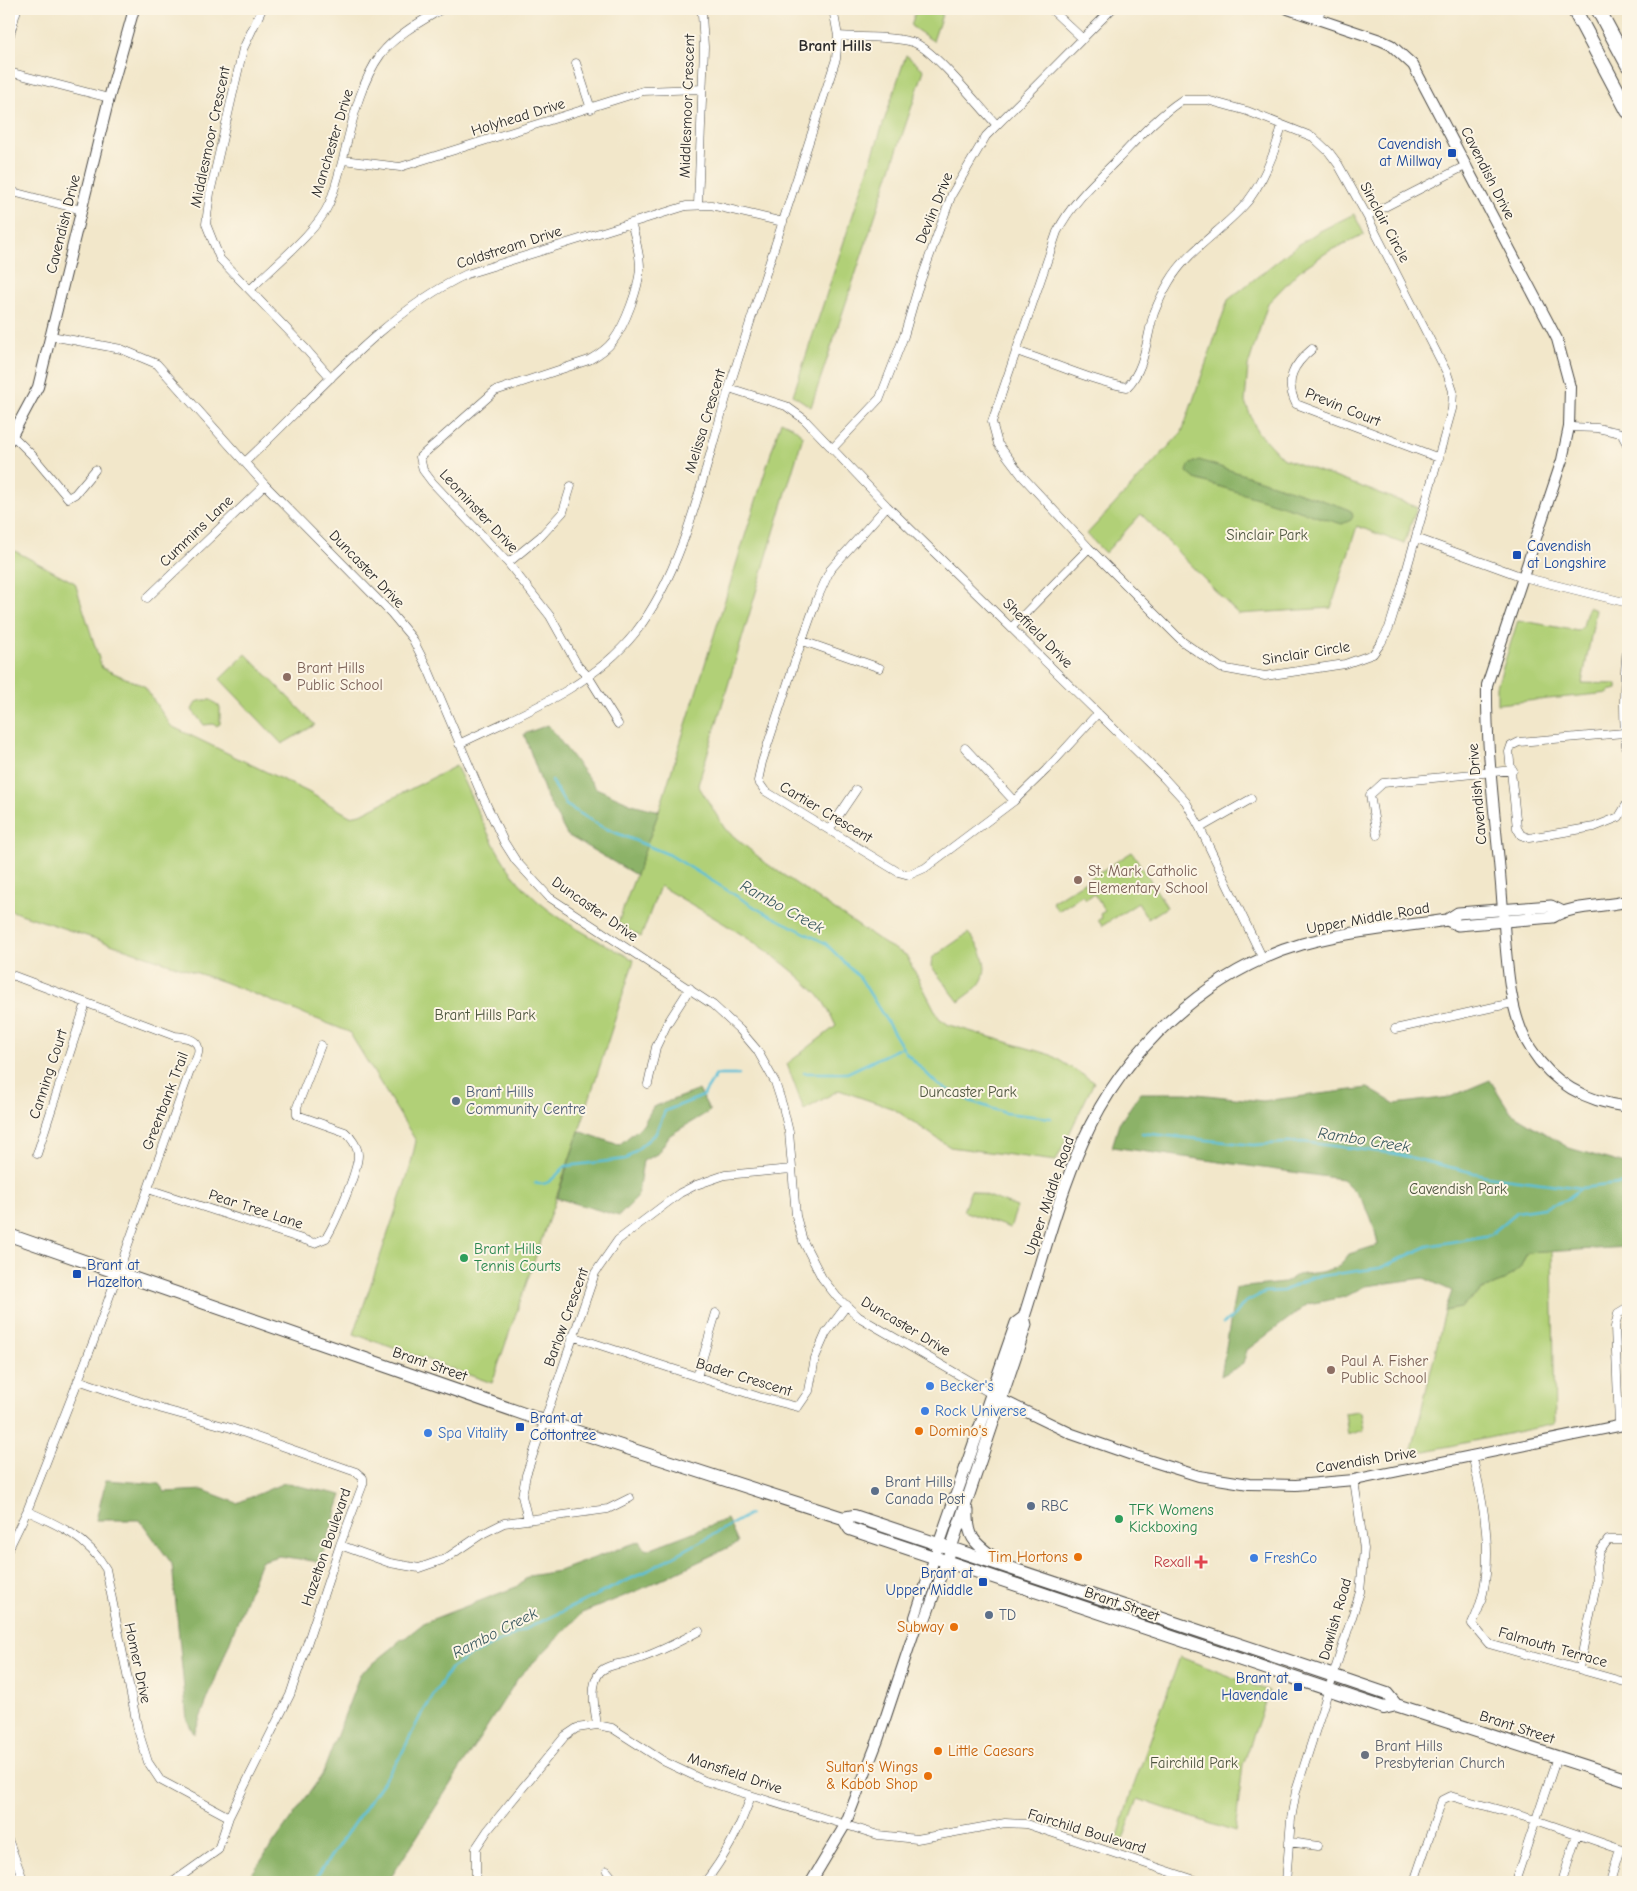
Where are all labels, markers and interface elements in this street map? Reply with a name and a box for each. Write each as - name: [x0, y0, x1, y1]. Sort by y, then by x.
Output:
- street label: Middlesmoor Crescent: [675, 33, 699, 178]
- district label: Brant Hills: [798, 37, 872, 55]
- street label: Middlesmoor Crescent: [186, 64, 234, 209]
- street label: Manchester Drive: [307, 86, 357, 199]
- street label: Holyhead Drive: [469, 94, 568, 140]
- street label: Cavendish Drive: [1457, 124, 1519, 223]
- place label: Cavendish at Millway: [1378, 135, 1442, 170]
- marker: Cavendish at Millway: [1446, 147, 1458, 159]
- street label: Devlin Drive: [912, 169, 957, 246]
- street label: Cavendish Drive: [42, 172, 84, 275]
- street label: Sinclair Circle: [1356, 179, 1414, 266]
- street label: Coldstream Drive: [454, 221, 564, 272]
- street label: Melissa Crescent: [681, 366, 730, 475]
- street label: Previn Court: [1303, 384, 1384, 431]
- street label: Leominster Drive: [436, 465, 523, 557]
- street label: Cummins Lane: [155, 491, 237, 571]
- street label: Duncaster Drive: [325, 526, 409, 612]
- park label: Sinclair Park: [1226, 526, 1308, 544]
- place label: Cavendish at Longshire: [1527, 537, 1607, 572]
- marker: Cavendish at Longshire: [1511, 549, 1523, 561]
- street label: Sheffield Drive: [999, 594, 1077, 672]
- street label: Sinclair Circle: [1261, 637, 1352, 669]
- place label: Brant Hills Public School: [297, 659, 383, 694]
- marker: Brant Hills Public School: [281, 671, 293, 683]
- street label: Cavendish Drive: [1464, 742, 1490, 845]
- street label: Cartier Crescent: [776, 777, 876, 847]
- place label: St. Mark Catholic Elementary School: [1088, 862, 1208, 897]
- street label: Duncaster Drive: [548, 873, 642, 946]
- marker: St. Mark Catholic Elementary School: [1072, 874, 1084, 886]
- water label: Rambo Creek: [737, 877, 827, 938]
- street label: Upper Middle Road: [1305, 898, 1431, 938]
- park label: Brant Hills Park: [434, 1006, 536, 1024]
- street label: Canning Court: [25, 1026, 71, 1121]
- street label: Greenbank Trail: [138, 1049, 192, 1153]
- place label: Brant Hills Community Centre: [466, 1083, 586, 1118]
- park label: Duncaster Park: [919, 1083, 1018, 1101]
- marker: Brant Hills Community Centre: [450, 1095, 462, 1107]
- water label: Rambo Creek: [1317, 1124, 1412, 1156]
- street label: Upper Middle Road: [1020, 1134, 1078, 1258]
- park label: Cavendish Park: [1409, 1180, 1508, 1198]
- street label: Pear Tree Lane: [206, 1185, 306, 1233]
- place label: Brant Hills Tennis Courts: [474, 1240, 561, 1275]
- marker: Brant Hills Tennis Courts: [458, 1252, 470, 1264]
- place label: Brant at Hazelton: [87, 1256, 143, 1291]
- street label: Barlow Crescent: [540, 1264, 592, 1369]
- marker: Brant at Hazelton: [71, 1268, 83, 1280]
- street label: Duncaster Drive: [858, 1292, 954, 1360]
- street label: Brant Street: [390, 1343, 470, 1385]
- place label: Paul A. Fisher Public School: [1341, 1352, 1428, 1387]
- street label: Bader Crescent: [694, 1354, 795, 1400]
- marker: Paul A. Fisher Public School: [1325, 1364, 1337, 1376]
- place label: Becker's: [940, 1377, 994, 1395]
- marker: Becker's: [924, 1380, 936, 1392]
- place label: Rock Universe: [935, 1402, 1027, 1420]
- marker: Rock Universe: [919, 1405, 931, 1417]
- place label: Brant at Cottontree: [530, 1409, 597, 1444]
- marker: Brant at Cottontree: [514, 1421, 526, 1433]
- place label: Domino's: [929, 1422, 988, 1440]
- place label: Spa Vitality: [438, 1424, 508, 1442]
- marker: Domino's: [913, 1425, 925, 1437]
- marker: Spa Vitality: [422, 1427, 434, 1439]
- street label: Cavendish Drive: [1314, 1443, 1418, 1477]
- place label: Brant Hills Canada Post: [885, 1473, 966, 1508]
- marker: Brant Hills Canada Post: [869, 1485, 881, 1497]
- street label: Hazelton Boulevard: [297, 1486, 355, 1608]
- place label: RBC: [1041, 1497, 1068, 1515]
- marker: RBC: [1025, 1500, 1037, 1512]
- place label: TFK Womens Kickboxing: [1129, 1501, 1214, 1536]
- marker: TFK Womens Kickboxing: [1113, 1513, 1125, 1525]
- place label: Tim Hortons: [988, 1548, 1068, 1566]
- place label: FreshCo: [1264, 1549, 1317, 1567]
- marker: Tim Hortons: [1072, 1551, 1084, 1563]
- marker: FreshCo: [1248, 1552, 1260, 1564]
- place label: Rexall: [1154, 1553, 1191, 1571]
- marker: Rexall: [1195, 1556, 1207, 1568]
- place label: Brant at Upper Middle: [886, 1564, 974, 1599]
- marker: Brant at Upper Middle: [977, 1576, 989, 1588]
- street label: Dawlish Road: [1315, 1576, 1355, 1662]
- street label: Brant Street: [1082, 1583, 1162, 1625]
- water label: Rambo Creek: [449, 1604, 541, 1662]
- place label: TD: [999, 1606, 1016, 1624]
- marker: TD: [983, 1609, 995, 1621]
- place label: Subway: [897, 1618, 944, 1636]
- street label: Homer Drive: [121, 1621, 155, 1705]
- marker: Subway: [948, 1621, 960, 1633]
- street label: Falmouth Terrace: [1496, 1623, 1610, 1671]
- place label: Brant at Havendale: [1221, 1669, 1289, 1704]
- marker: Brant at Havendale: [1292, 1681, 1304, 1693]
- street label: Brant Street: [1477, 1706, 1557, 1748]
- place label: Brant Hills Presbyterian Church: [1375, 1737, 1505, 1772]
- place label: Little Caesars: [948, 1742, 1034, 1760]
- marker: Little Caesars: [932, 1745, 944, 1757]
- street label: Mansfield Drive: [685, 1748, 785, 1798]
- marker: Brant Hills Presbyterian Church: [1359, 1749, 1371, 1761]
- park label: Fairchild Park: [1150, 1754, 1239, 1772]
- place label: Sultan's Wings & Kabob Shop: [826, 1758, 918, 1793]
- marker: Sultan's Wings & Kabob Shop: [922, 1770, 934, 1782]
- street label: Fairchild Boulevard: [1026, 1805, 1148, 1857]

